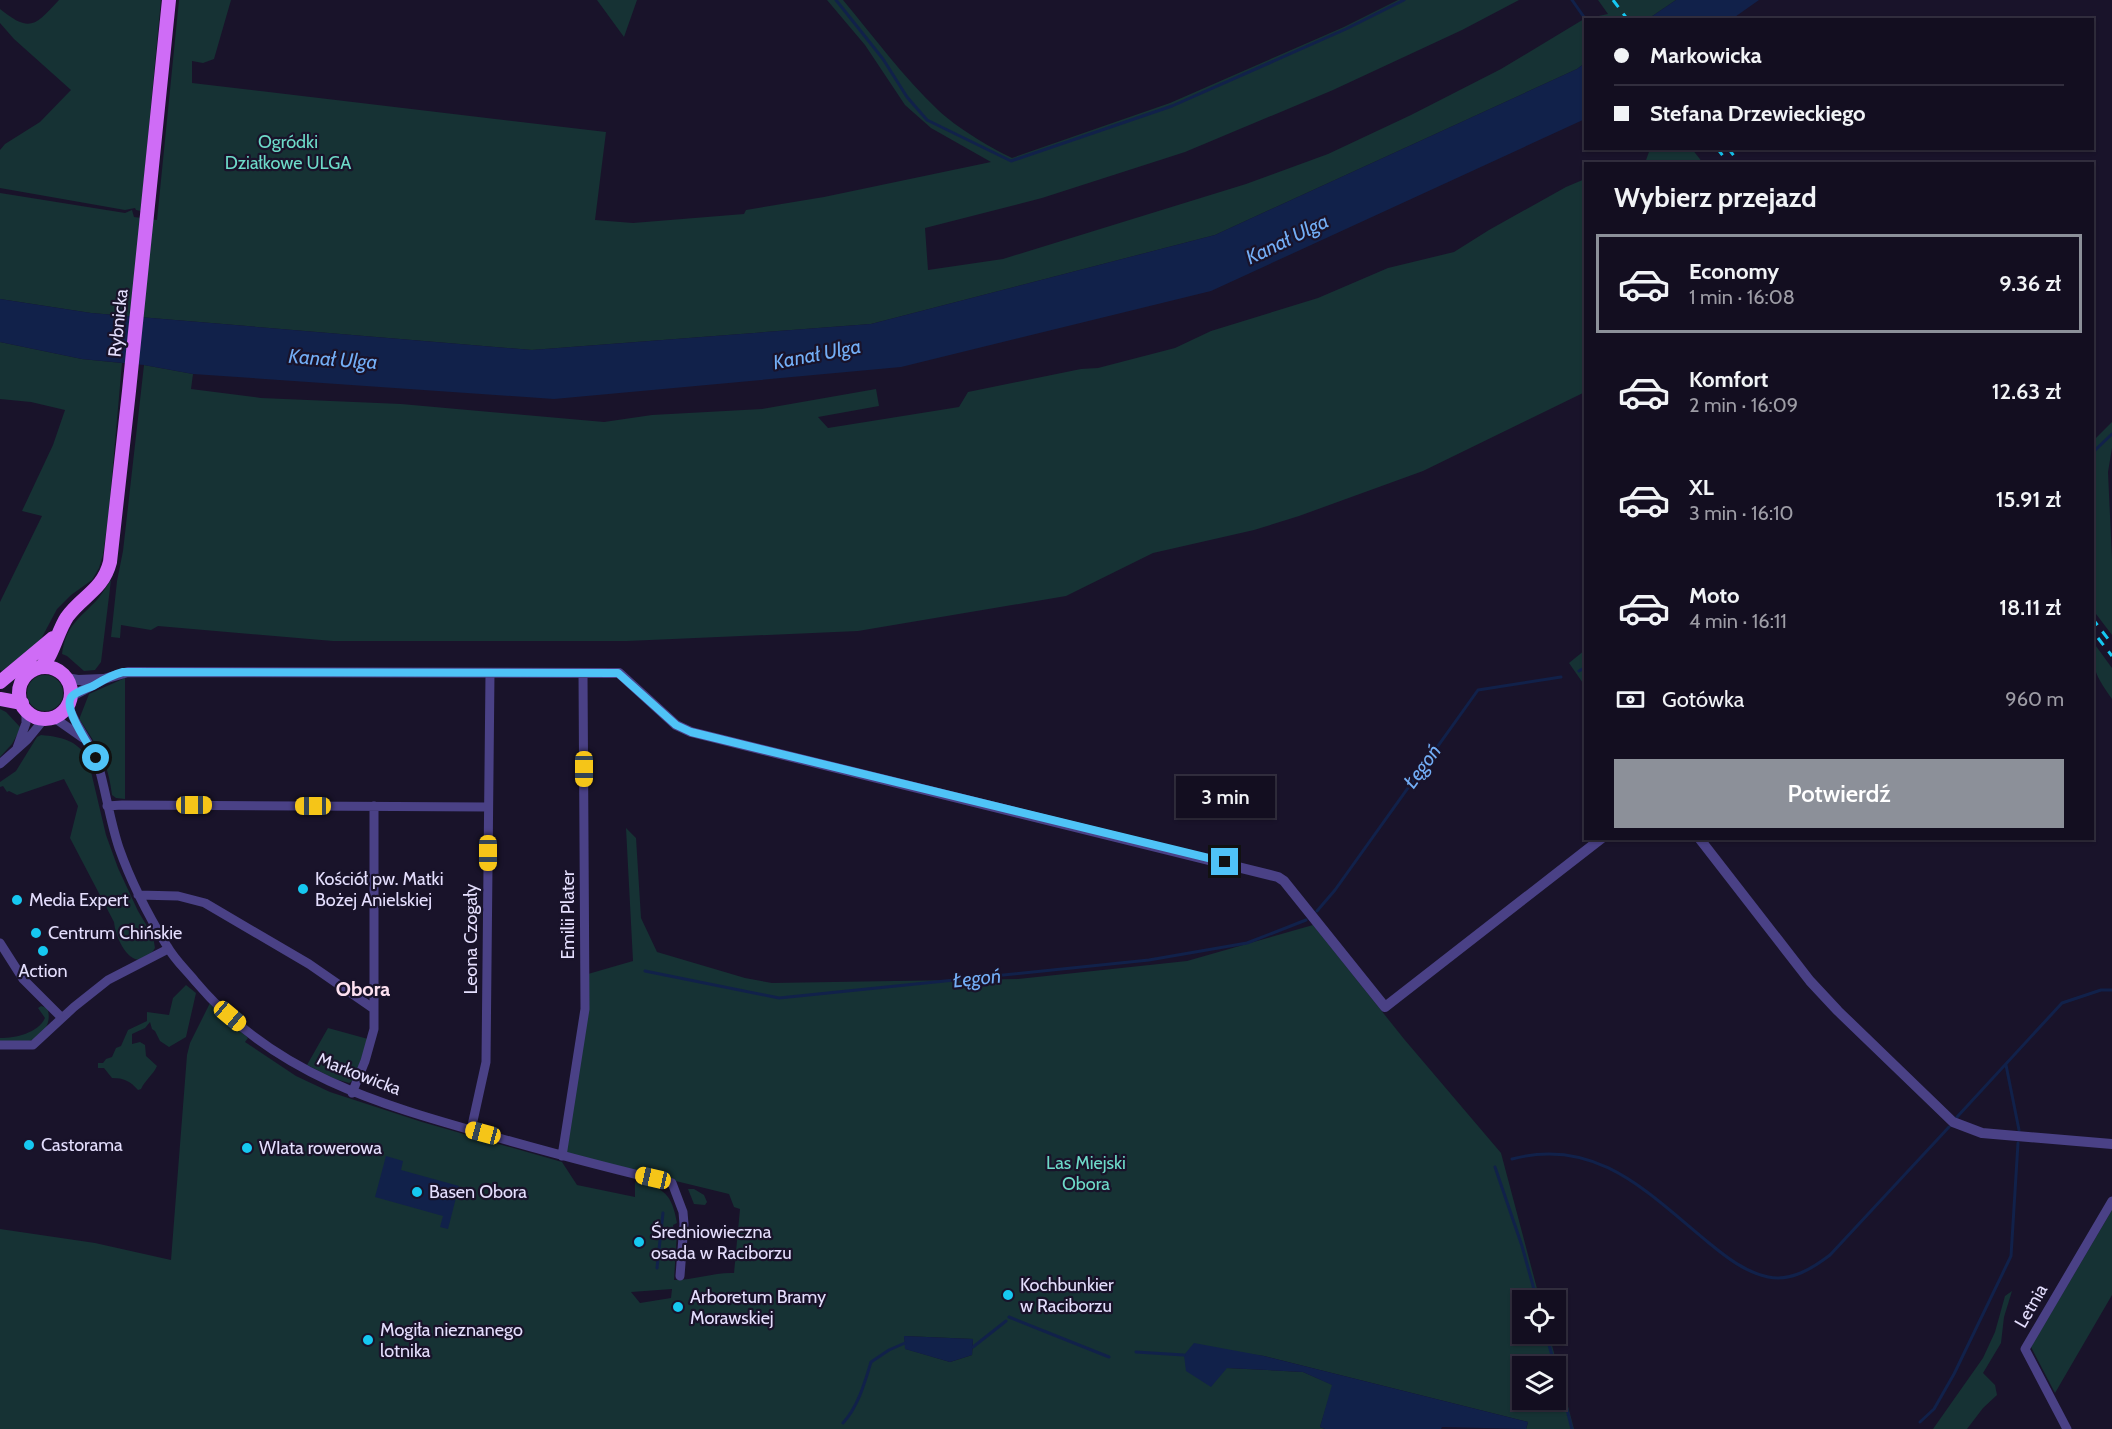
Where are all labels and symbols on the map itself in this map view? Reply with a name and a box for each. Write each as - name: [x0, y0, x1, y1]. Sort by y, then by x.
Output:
- park label: Ogródki Działkowe ULGA: [225, 131, 351, 174]
- water label: Kanał Ulga: [1242, 209, 1332, 269]
- street label: Rybnicka: [103, 287, 133, 358]
- water label: Kanał Ulga: [771, 334, 863, 374]
- water label: Kanał Ulga: [288, 344, 378, 374]
- water label: Łęgoń: [1398, 739, 1446, 793]
- route start: [82, 744, 109, 771]
- car: [575, 751, 593, 787]
- callout: 3 min: [1176, 775, 1274, 817]
- car: [176, 796, 212, 814]
- car: [295, 797, 331, 815]
- car: [479, 835, 497, 871]
- route end: [1211, 848, 1238, 875]
- place label: Kościół pw. Matki Bożej Anielskiej: [315, 868, 443, 911]
- street label: Emilii Plater: [557, 870, 579, 960]
- marker: Kościół pw. Matki Bożej Anielskiej: [296, 882, 310, 896]
- street label: Leona Czogały: [460, 884, 482, 994]
- place label: Media Expert: [29, 889, 129, 911]
- marker: Media Expert: [10, 893, 24, 907]
- place label: Centrum Chińskie: [48, 922, 182, 944]
- marker: Centrum Chińskie: [29, 926, 43, 940]
- marker: Action: [36, 944, 50, 958]
- place label: Action: [19, 960, 67, 982]
- water label: Łęgoń: [952, 964, 1002, 992]
- district label: Obora: [336, 977, 390, 1001]
- car: [210, 998, 250, 1034]
- street label: Markowicka: [314, 1048, 404, 1100]
- car: [463, 1120, 503, 1146]
- place label: Castorama: [41, 1134, 123, 1156]
- place label: WIata rowerowa: [259, 1137, 382, 1159]
- marker: Castorama: [22, 1138, 36, 1152]
- marker: WIata rowerowa: [240, 1141, 254, 1155]
- park label: Las Miejski Obora: [1046, 1152, 1126, 1195]
- car: [633, 1165, 673, 1191]
- place label: Basen Obora: [429, 1181, 527, 1203]
- marker: Basen Obora: [410, 1185, 424, 1199]
- place label: Średniowieczna osada w Raciborzu: [651, 1221, 792, 1264]
- marker: Średniowieczna osada w Raciborzu: [632, 1235, 646, 1249]
- place label: Kochbunkier w Raciborzu: [1020, 1274, 1114, 1317]
- street label: Letnia: [2010, 1280, 2052, 1332]
- place label: Arboretum Bramy Morawskiej: [690, 1286, 826, 1329]
- marker: Kochbunkier w Raciborzu: [1001, 1288, 1015, 1302]
- marker: Arboretum Bramy Morawskiej: [671, 1300, 685, 1314]
- place label: Mogiła nieznanego lotnika: [380, 1319, 523, 1362]
- marker: Mogiła nieznanego lotnika: [361, 1333, 375, 1347]

